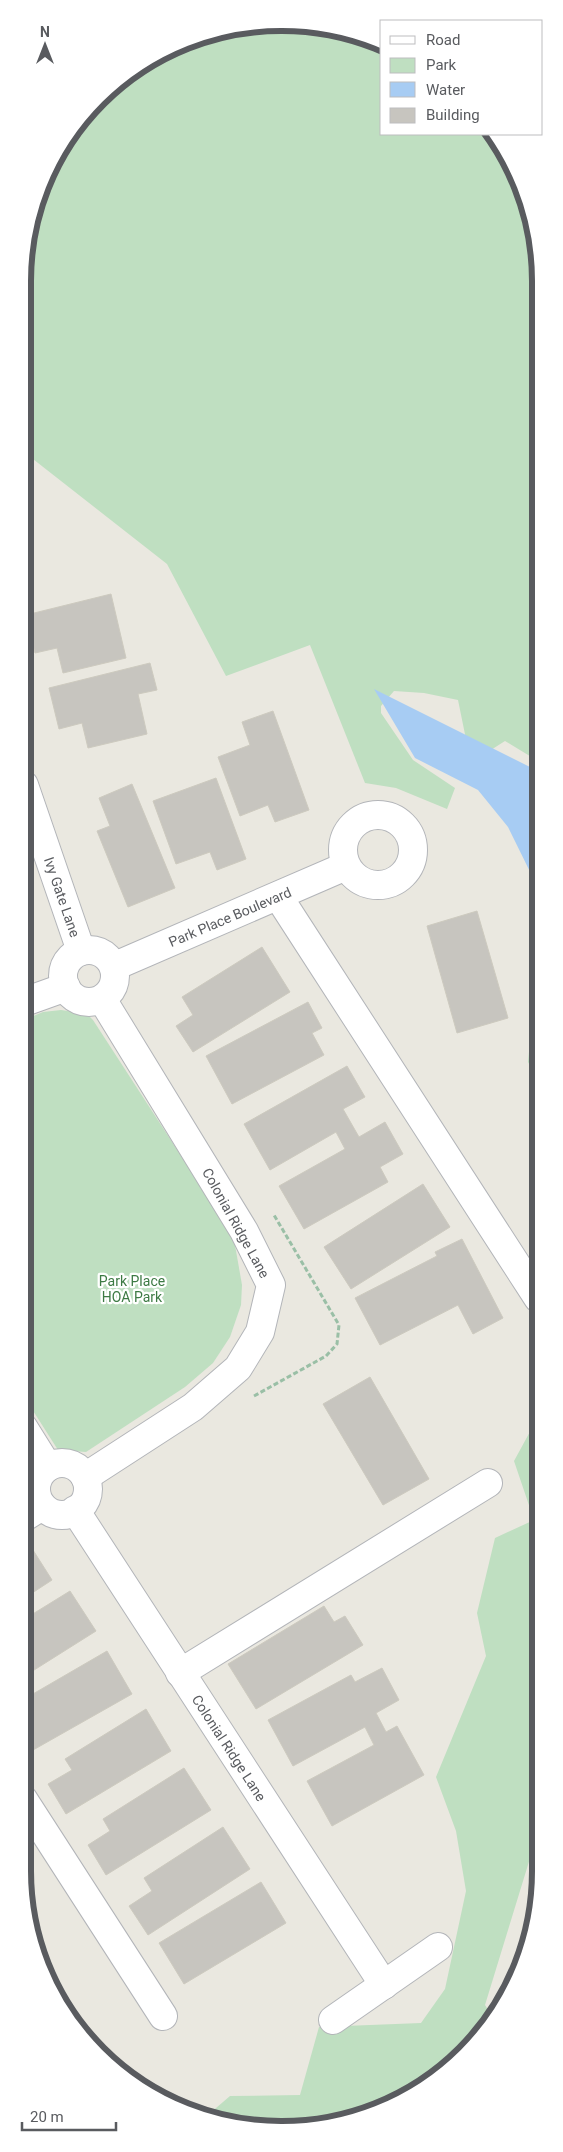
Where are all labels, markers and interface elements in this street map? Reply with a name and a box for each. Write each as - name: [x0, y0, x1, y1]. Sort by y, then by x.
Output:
- north arrow: [20, 20, 70, 70]
- legend: [380, 20, 543, 135]
- text: N: [40, 24, 50, 40]
- text: Road: [426, 31, 460, 49]
- text: Park: [426, 56, 457, 74]
- text: Water: [426, 81, 465, 99]
- text: Building: [426, 106, 480, 124]
- street label: Ivy Gate Lane: [41, 855, 83, 939]
- street label: Park Place Boulevard: [166, 884, 294, 950]
- street label: Colonial Ridge Lane: [199, 1165, 273, 1281]
- park label: Park Place HOA Park: [99, 1273, 165, 1305]
- street label: Colonial Ridge Lane: [189, 1692, 269, 1804]
- scale bar: [22, 2100, 116, 2132]
- text: 20 m: [30, 2108, 64, 2126]

